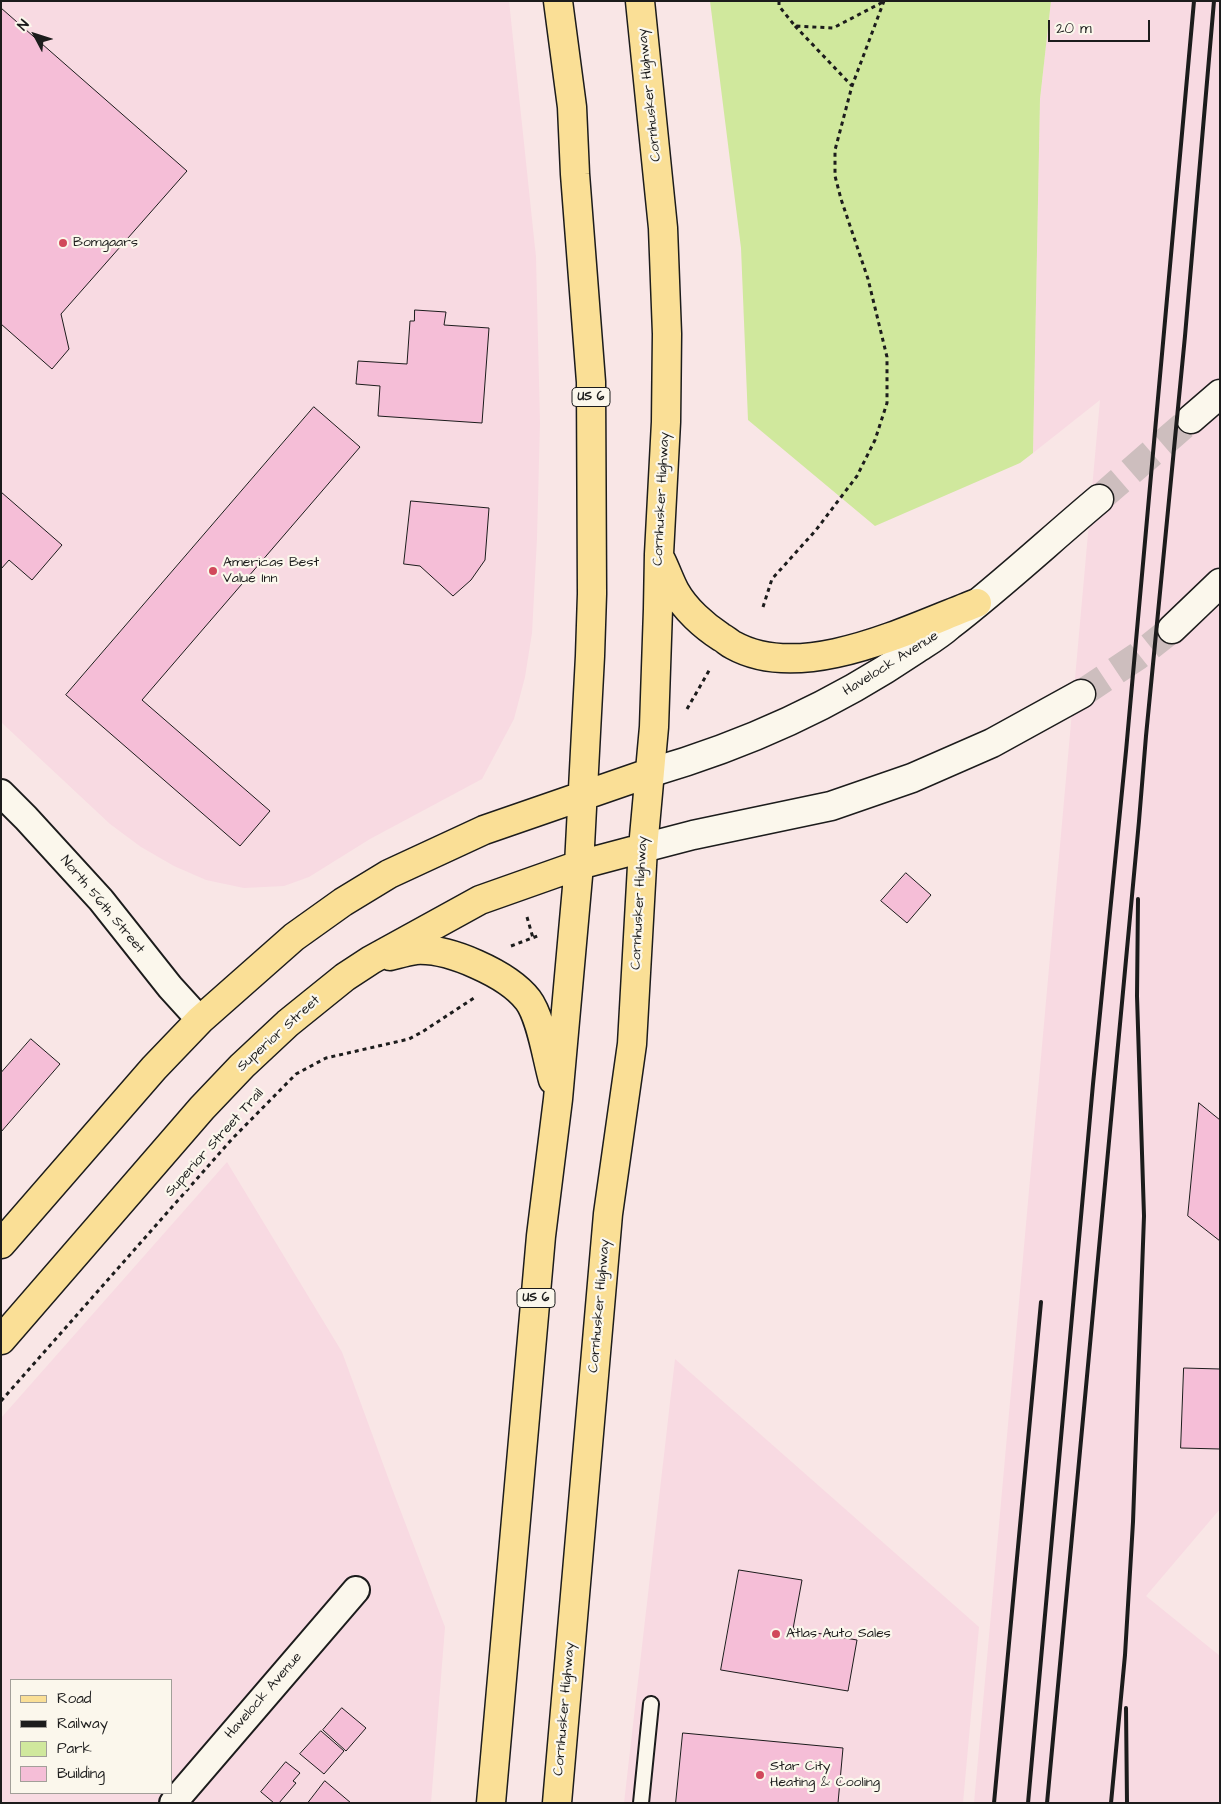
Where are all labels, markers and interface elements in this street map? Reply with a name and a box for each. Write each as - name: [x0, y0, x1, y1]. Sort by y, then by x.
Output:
- north arrow: [10, 10, 60, 60]
- scale bar: [1051, 10, 1154, 42]
- text: N: [13, 16, 34, 35]
- text: 20 m: [1056, 18, 1092, 39]
- street label: Cornhusker Highway: [635, 28, 665, 162]
- place label: Bomgaars: [73, 235, 138, 251]
- marker: Bomgaars: [57, 237, 69, 249]
- road number: US 6: [572, 388, 610, 407]
- street label: Cornhusker Highway: [650, 432, 674, 566]
- place label: Americas Best Value Inn: [223, 555, 319, 588]
- marker: Americas Best Value Inn: [207, 565, 219, 577]
- street label: Havelock Avenue: [840, 628, 942, 700]
- street label: Cornhusker Highway: [628, 836, 652, 970]
- street label: North 56th Street: [56, 853, 148, 957]
- street label: Superior Street: [234, 992, 324, 1076]
- street label: Superior Street Trail: [162, 1086, 268, 1200]
- street label: Cornhusker Highway: [586, 1239, 614, 1373]
- road number: US 6: [517, 1289, 555, 1308]
- place label: Atlas Auto Sales: [786, 1626, 891, 1642]
- marker: Atlas Auto Sales: [770, 1628, 782, 1640]
- street label: Cornhusker Highway: [551, 1642, 579, 1776]
- street label: Havelock Avenue: [222, 1649, 306, 1743]
- legend: [10, 1679, 172, 1794]
- text: Road: [57, 1688, 91, 1709]
- text: Railway: [57, 1713, 108, 1734]
- text: Park: [57, 1738, 92, 1759]
- place label: Star City Heating & Cooling: [770, 1759, 880, 1791]
- text: Building: [57, 1763, 105, 1784]
- marker: Star City Heating & Cooling: [754, 1769, 766, 1781]

